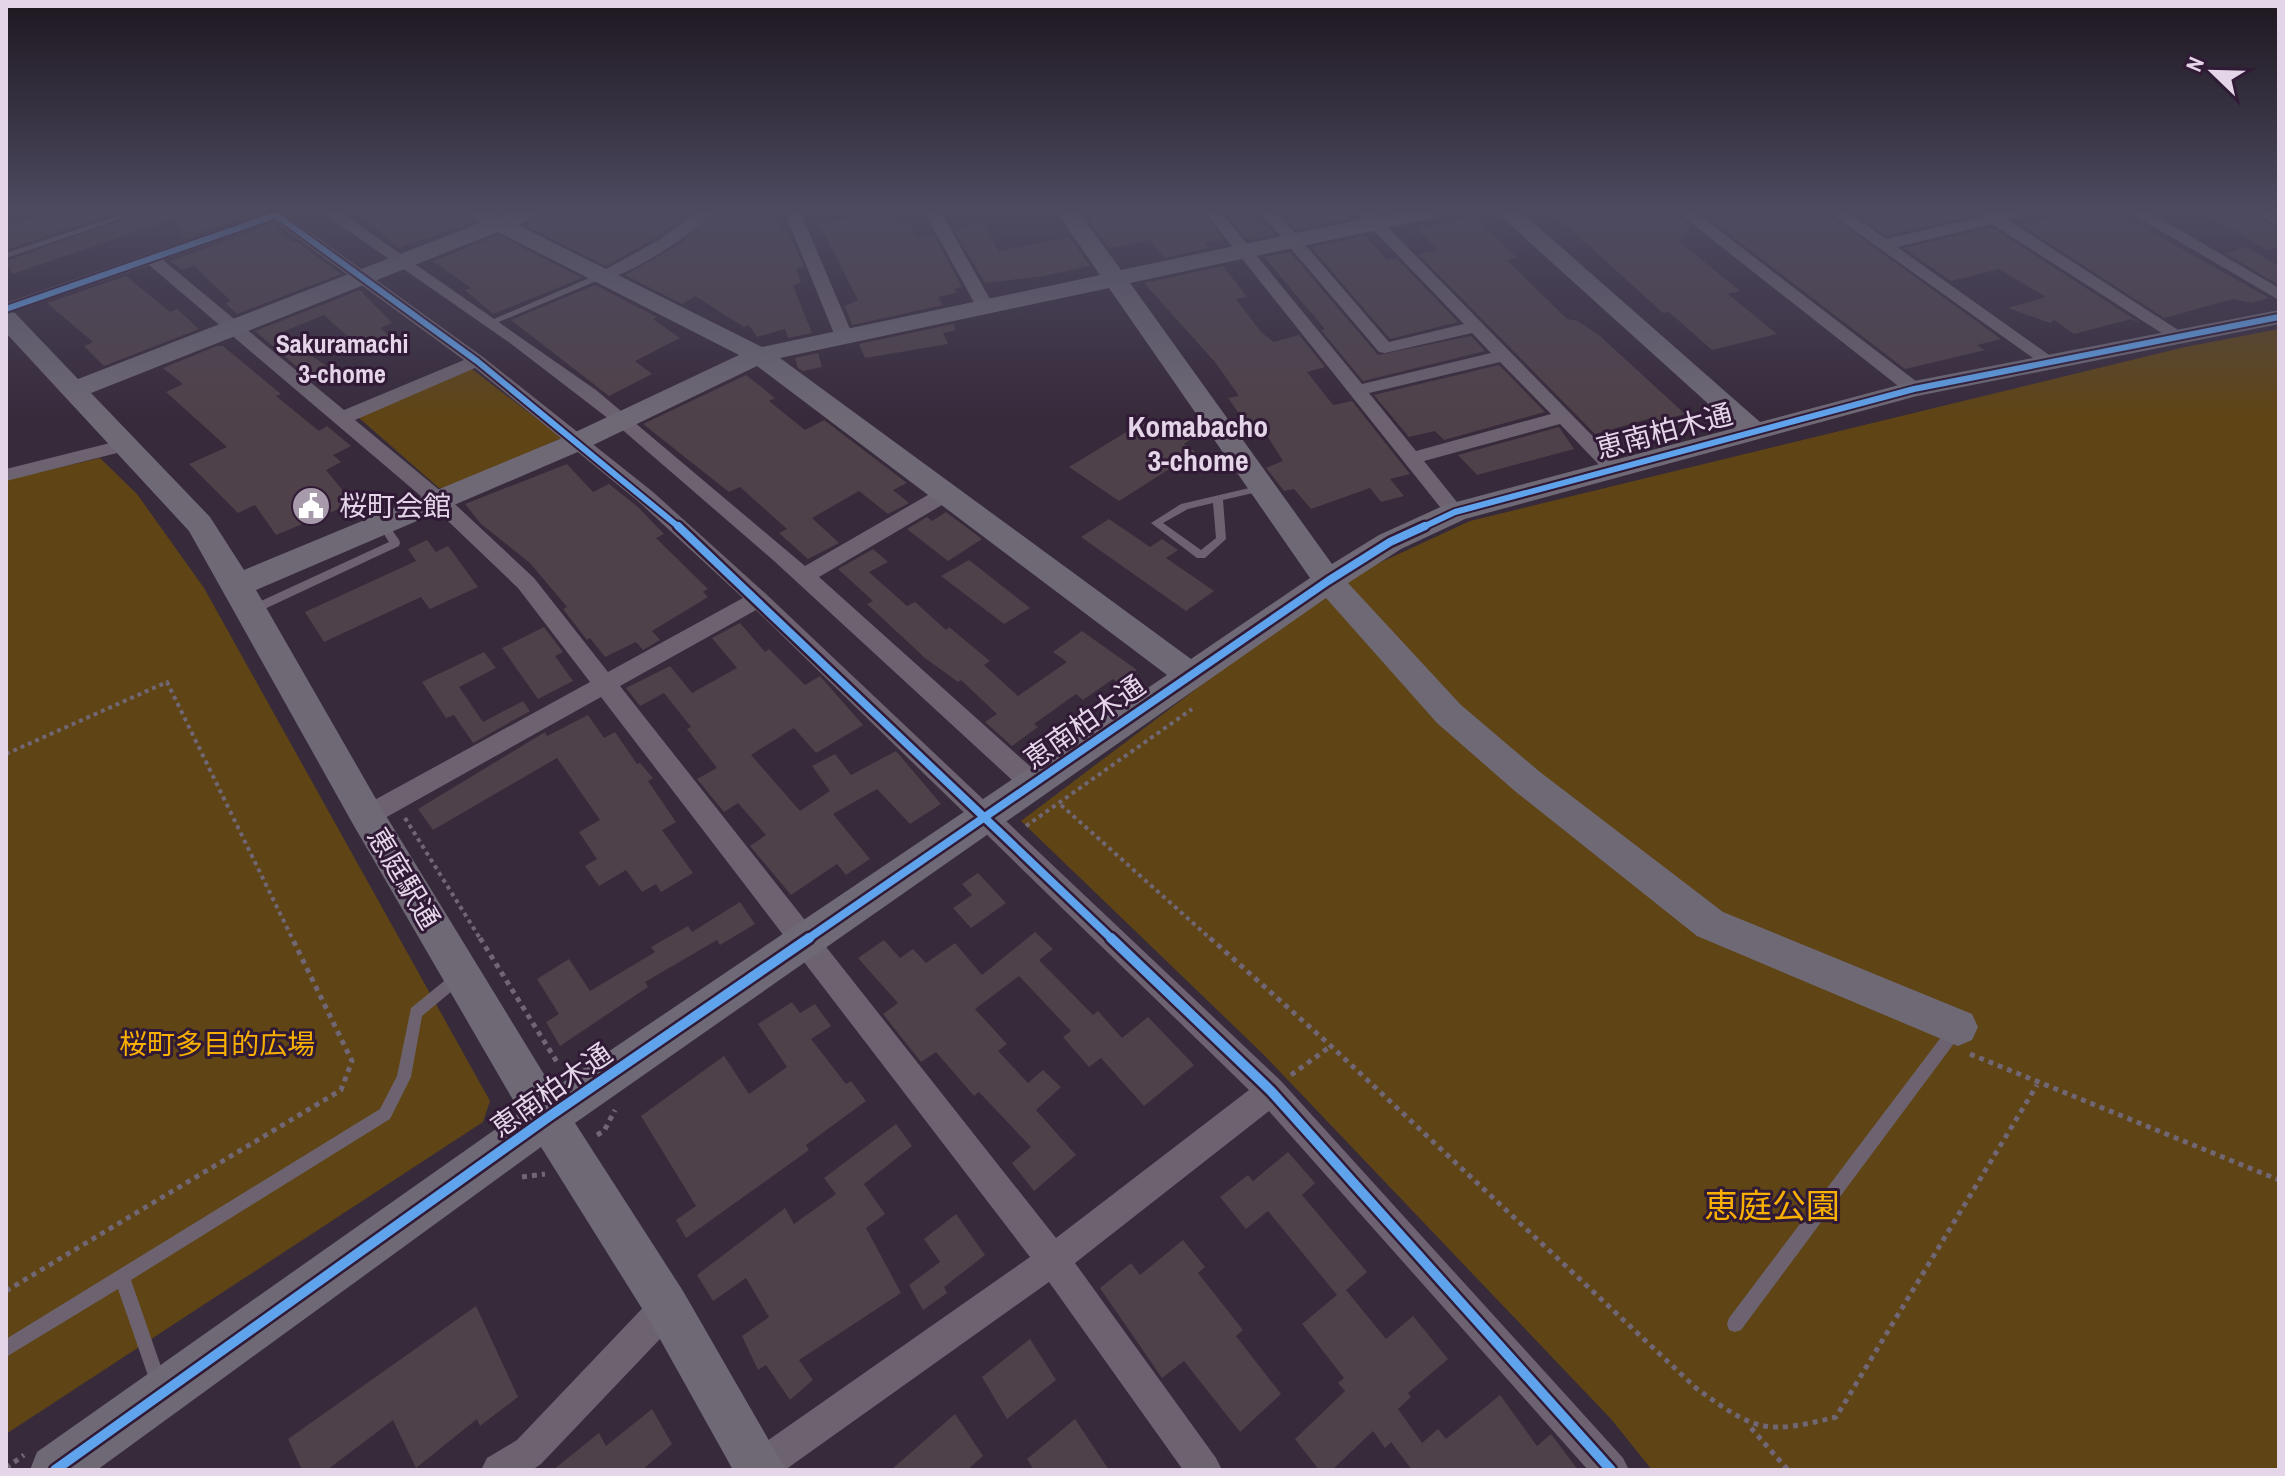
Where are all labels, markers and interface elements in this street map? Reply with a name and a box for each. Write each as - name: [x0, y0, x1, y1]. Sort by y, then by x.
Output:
- north arrow: [2173, 32, 2253, 112]
- text: N: [2178, 52, 2211, 76]
- district label: Sakuramachi 3-chome: [276, 326, 408, 391]
- street label: 恵南柏木通: [1591, 395, 1737, 467]
- district label: Komabacho 3-chome: [1128, 406, 1268, 480]
- public building icon: 桜町会館: [290, 485, 332, 527]
- place label: 桜町会館: [339, 487, 451, 525]
- street label: 恵南柏木通: [1016, 666, 1152, 778]
- street label: 恵庭駅通: [359, 820, 449, 936]
- park label: 桜町多目的広場: [119, 1025, 315, 1063]
- street label: 恵南柏木通: [483, 1034, 619, 1146]
- park label: 恵庭公園: [1704, 1183, 1840, 1229]

